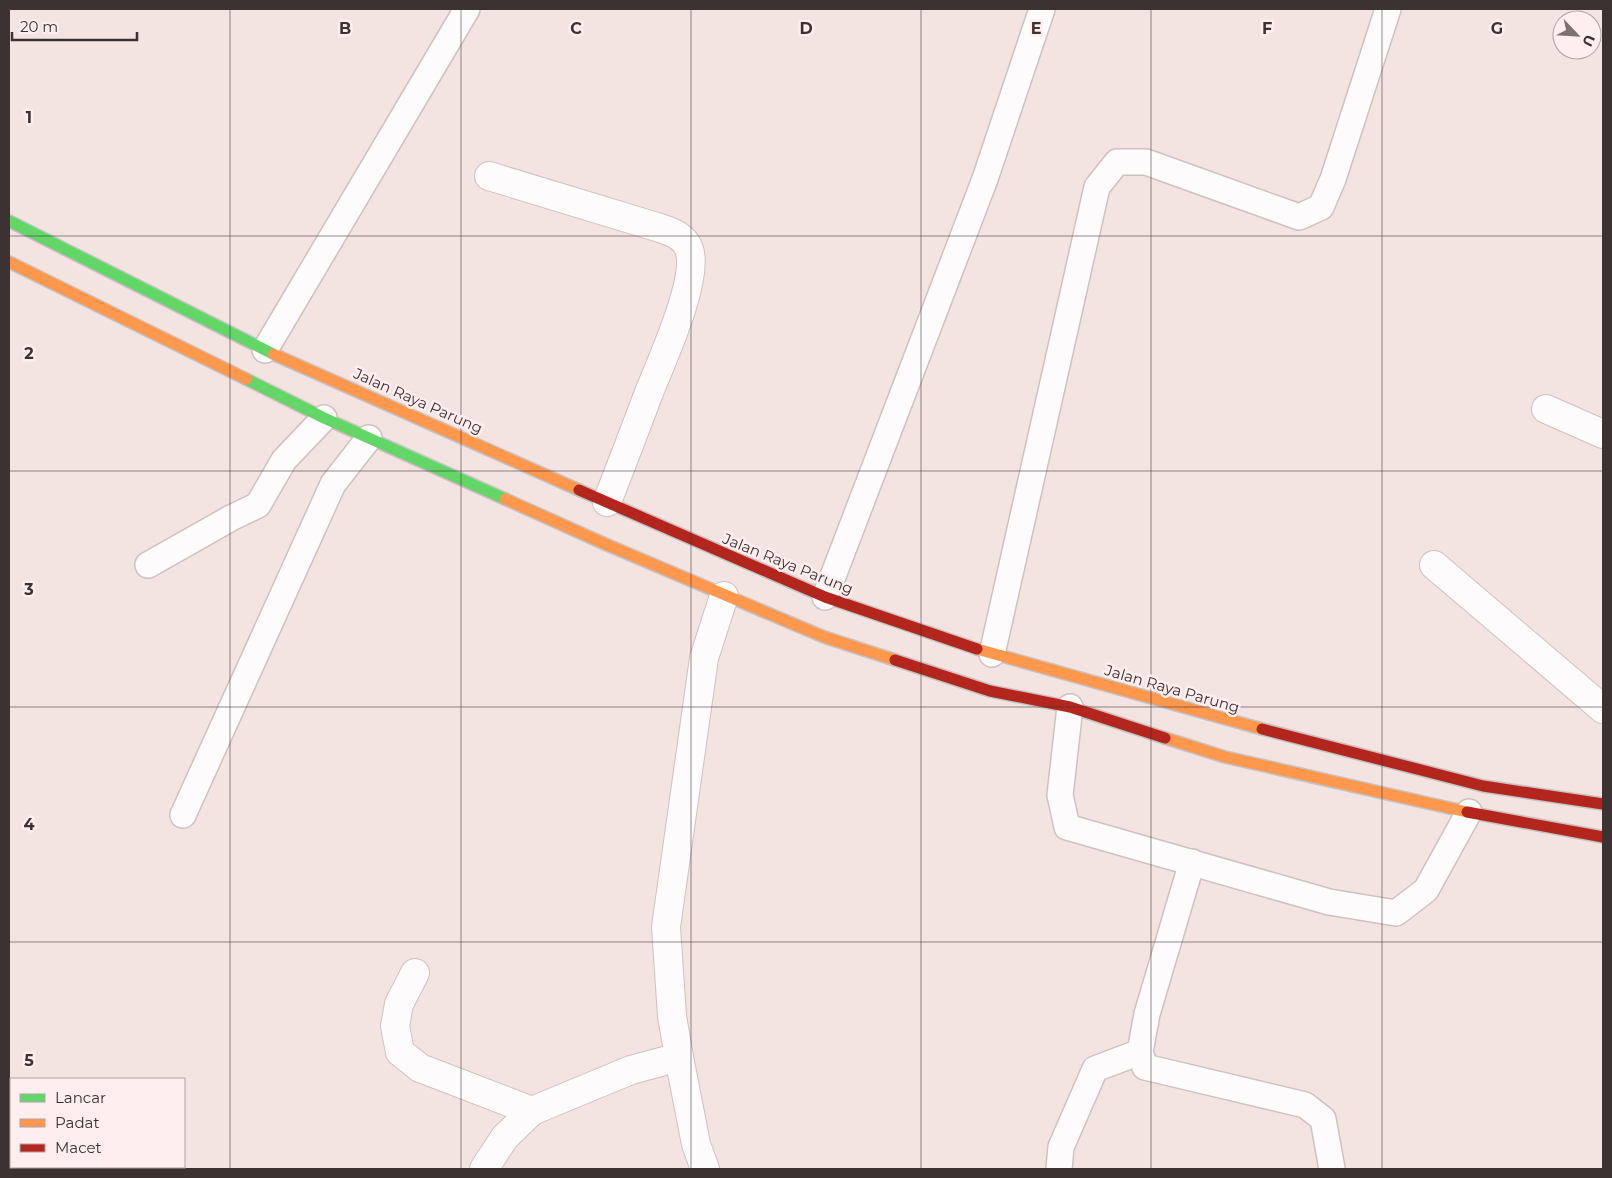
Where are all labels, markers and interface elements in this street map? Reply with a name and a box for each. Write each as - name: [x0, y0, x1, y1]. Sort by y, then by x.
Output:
- scale bar: [12, 10, 138, 42]
- north arrow: [1552, 10, 1602, 60]
- text: 20 m: [20, 17, 58, 36]
- text: B: [339, 19, 351, 38]
- text: C: [570, 19, 582, 38]
- text: D: [799, 19, 813, 38]
- text: E: [1031, 19, 1041, 38]
- text: F: [1262, 19, 1272, 38]
- text: G: [1491, 19, 1503, 38]
- text: U: [1578, 32, 1599, 49]
- text: 1: [26, 108, 32, 127]
- text: 2: [24, 344, 34, 363]
- street label: Jalan Raya Parung: [350, 363, 486, 438]
- street label: Jalan Raya Parung: [719, 528, 856, 598]
- text: 3: [23, 580, 34, 599]
- street label: Jalan Raya Parung: [1102, 660, 1242, 717]
- text: 4: [23, 815, 35, 834]
- text: 5: [24, 1051, 34, 1070]
- legend: [10, 1078, 185, 1168]
- text: Lancar: [55, 1088, 106, 1107]
- text: Padat: [55, 1113, 100, 1132]
- text: Macet: [55, 1138, 102, 1157]

